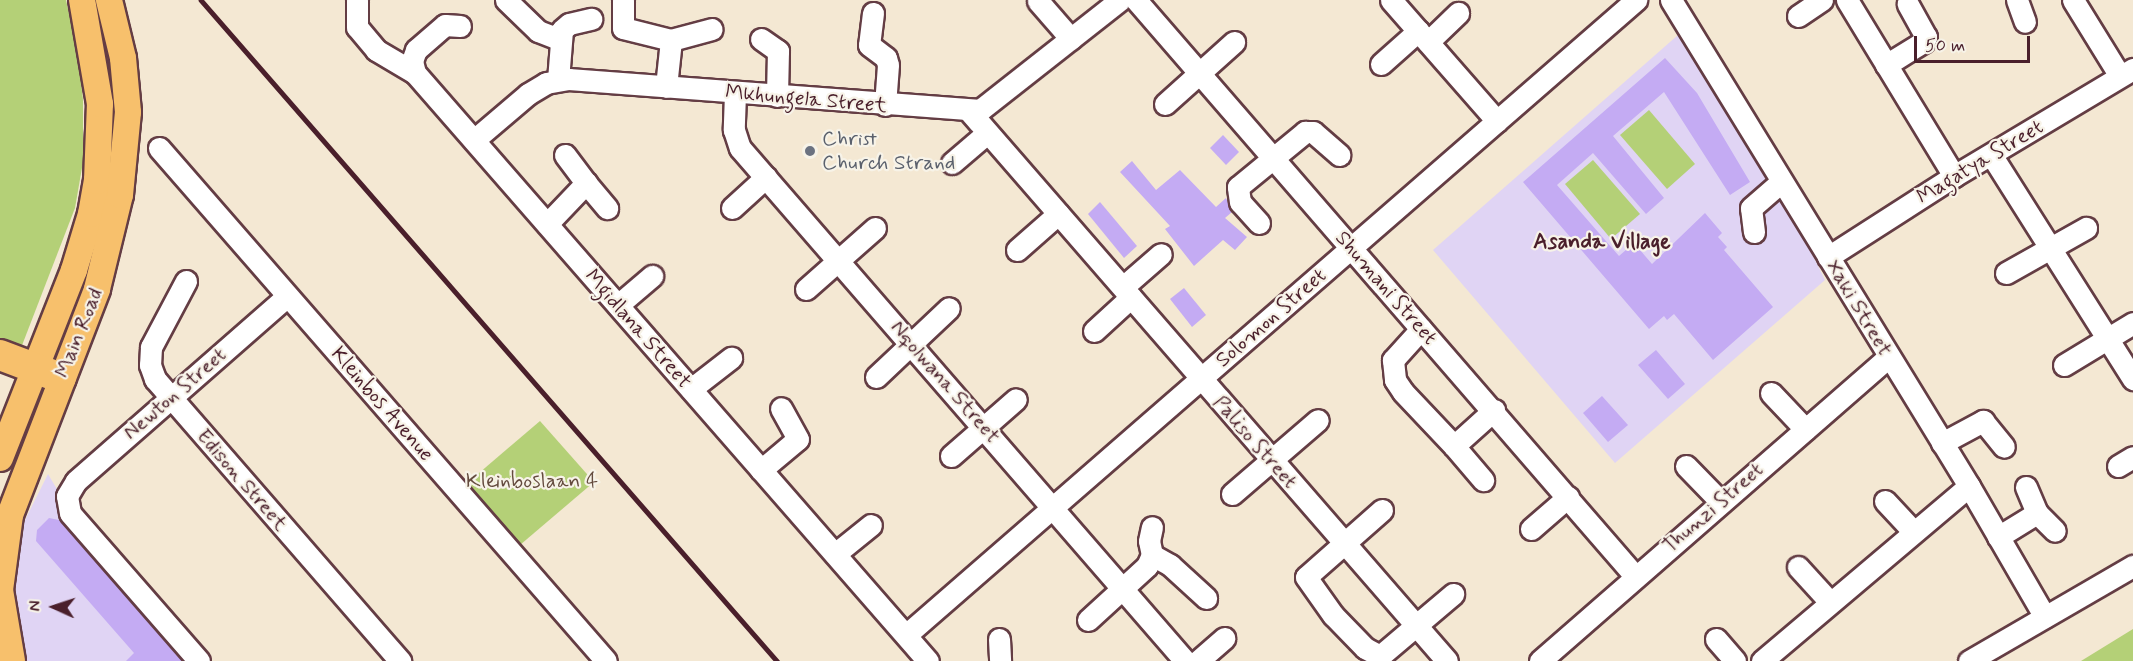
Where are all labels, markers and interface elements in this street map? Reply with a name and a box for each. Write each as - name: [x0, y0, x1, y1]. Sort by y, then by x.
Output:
- scale bar: [1917, 24, 2032, 62]
- text: 50 m: [1925, 34, 1965, 58]
- street label: Mkhungela Street: [724, 79, 888, 119]
- street label: Magatya Street: [1911, 113, 2049, 211]
- place label: Christ Church Strand: [822, 126, 955, 176]
- marker: Christ Church Strand: [803, 144, 817, 158]
- street label: Shumani Street: [1328, 224, 1444, 352]
- district label: Asanda Village: [1533, 230, 1671, 256]
- street label: Xaki Street: [1821, 256, 1897, 360]
- street label: Solomon Street: [1209, 262, 1333, 374]
- street label: Mgidlana Street: [580, 265, 696, 393]
- street label: Main Road: [50, 285, 108, 381]
- street label: Nqolwana Street: [885, 316, 1005, 448]
- street label: Newton Street: [117, 341, 233, 447]
- street label: Kleinbos Avenue: [325, 341, 439, 467]
- street label: Paliso Street: [1206, 389, 1304, 495]
- street label: Edison Street: [191, 424, 293, 536]
- street label: Thunzi Street: [1656, 456, 1770, 560]
- park label: Kleinboslaan 4: [466, 468, 598, 494]
- north arrow: [24, 577, 84, 637]
- text: N: [25, 600, 46, 612]

